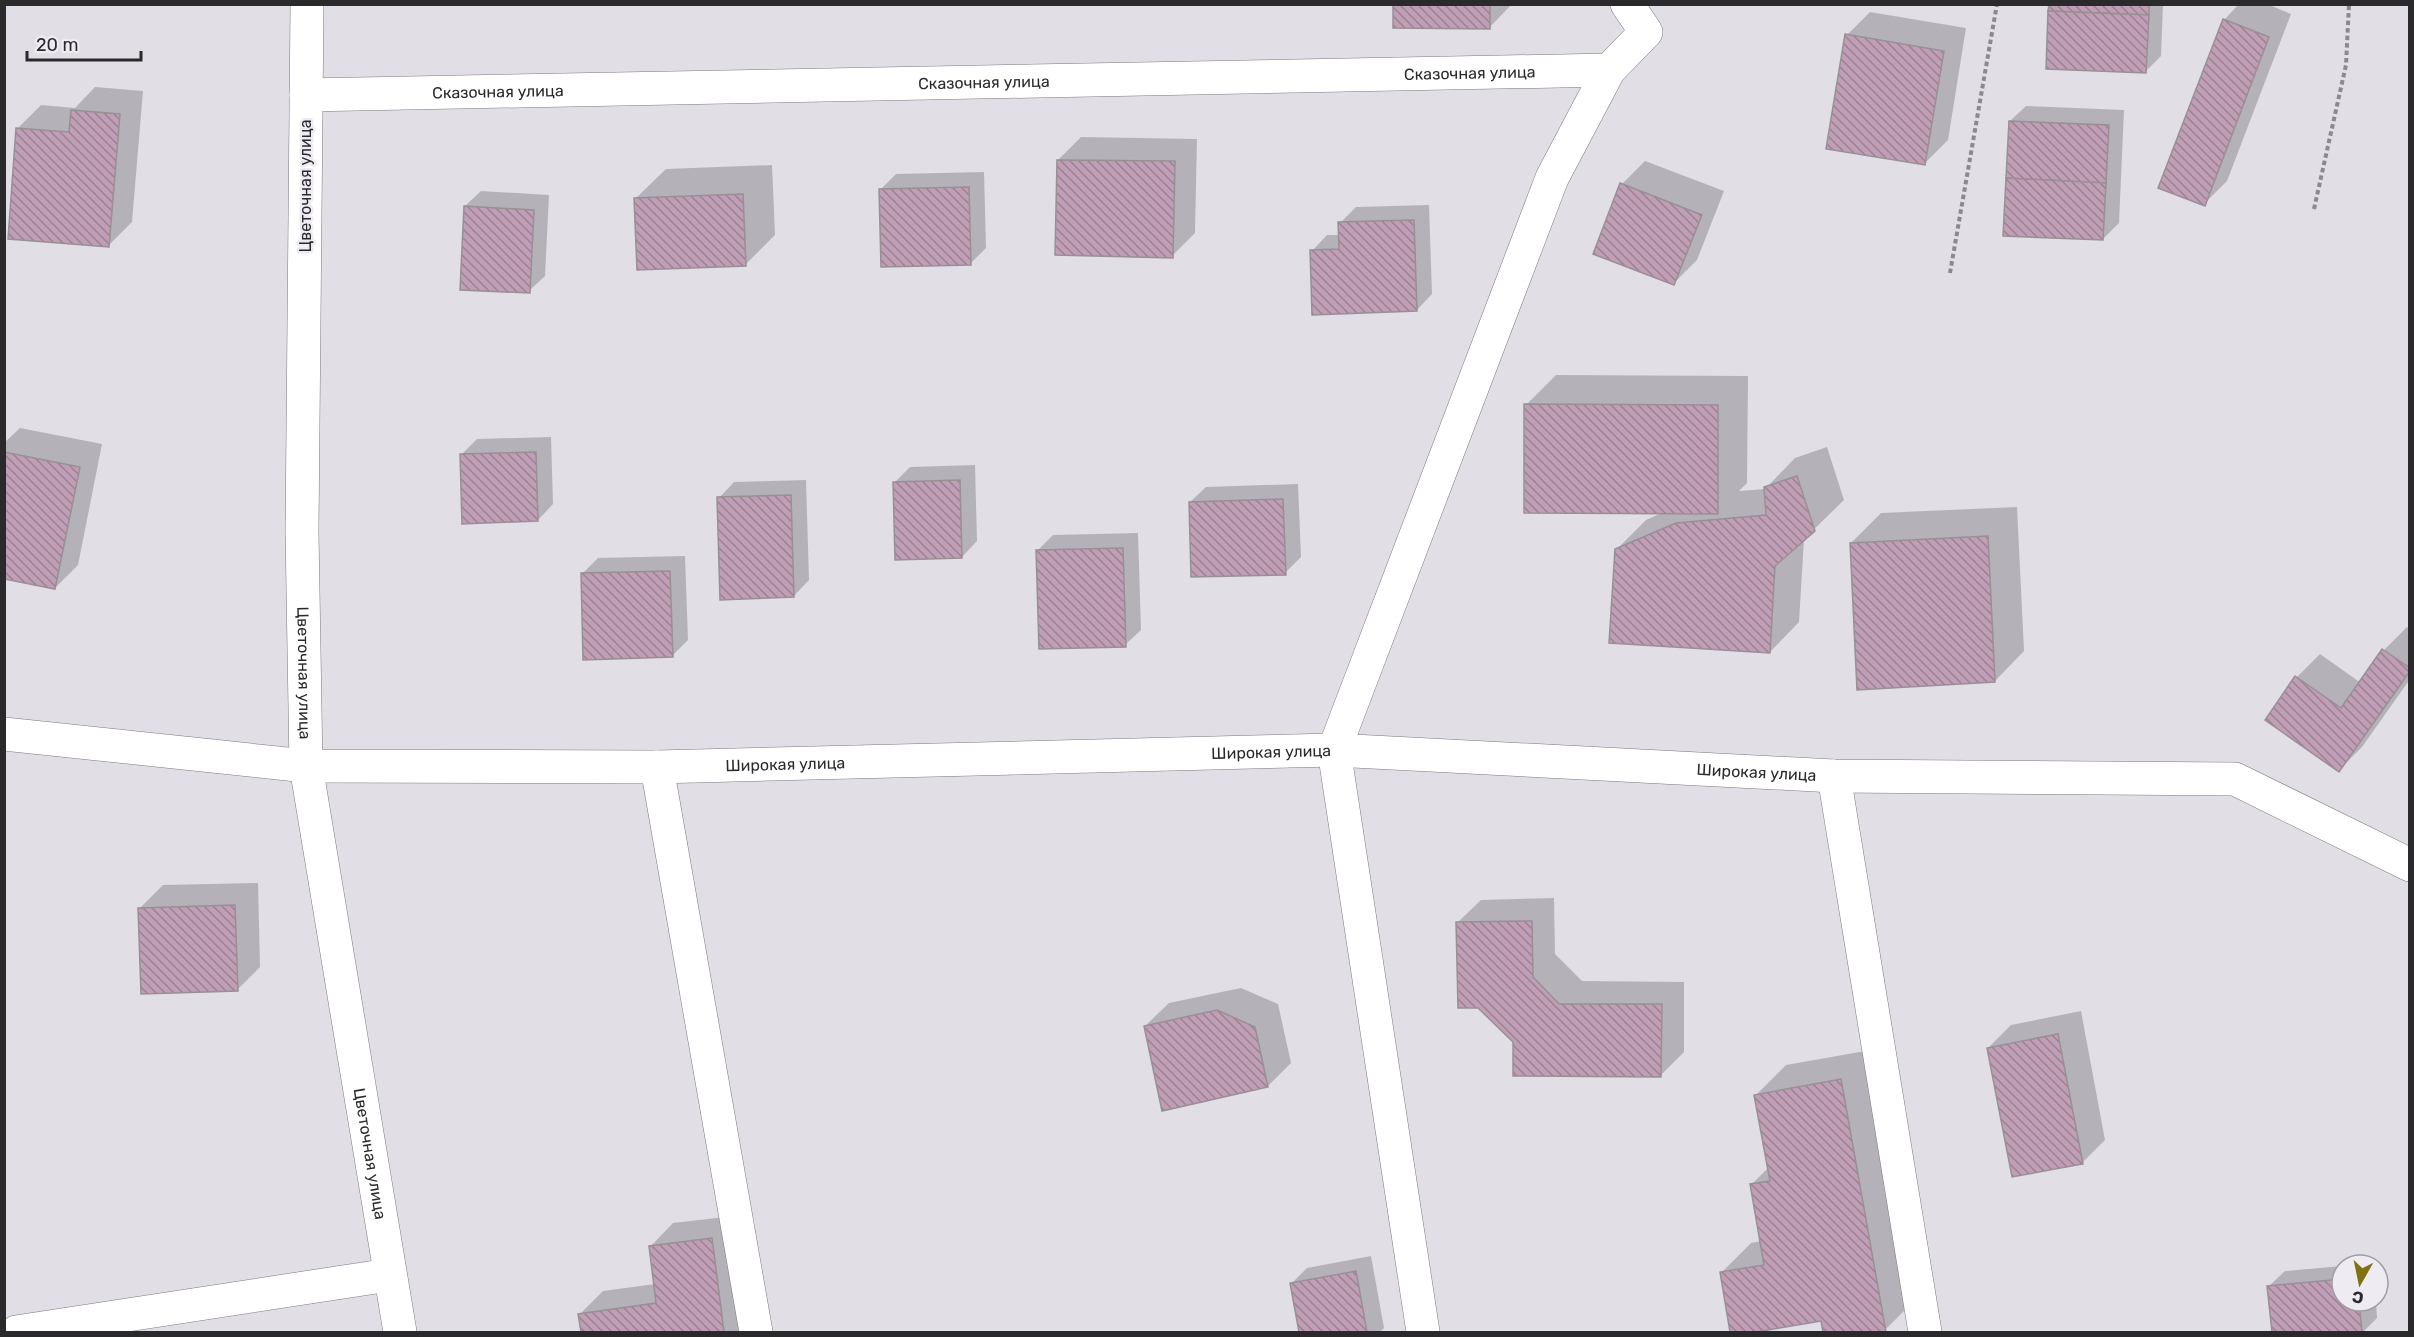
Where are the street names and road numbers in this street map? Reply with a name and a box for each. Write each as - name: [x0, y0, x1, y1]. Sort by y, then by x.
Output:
- street label: Сказочная улица: [1404, 62, 1536, 83]
- street label: Сказочная улица: [918, 71, 1050, 93]
- street label: Сказочная улица: [432, 81, 564, 102]
- street label: Цветочная улица: [296, 119, 315, 253]
- street label: Цветочная улица: [294, 606, 315, 740]
- street label: Широкая улица: [1211, 741, 1331, 763]
- street label: Широкая улица: [725, 753, 845, 775]
- street label: Широкая улица: [1696, 759, 1817, 785]
- street label: Цветочная улица: [350, 1086, 391, 1221]

